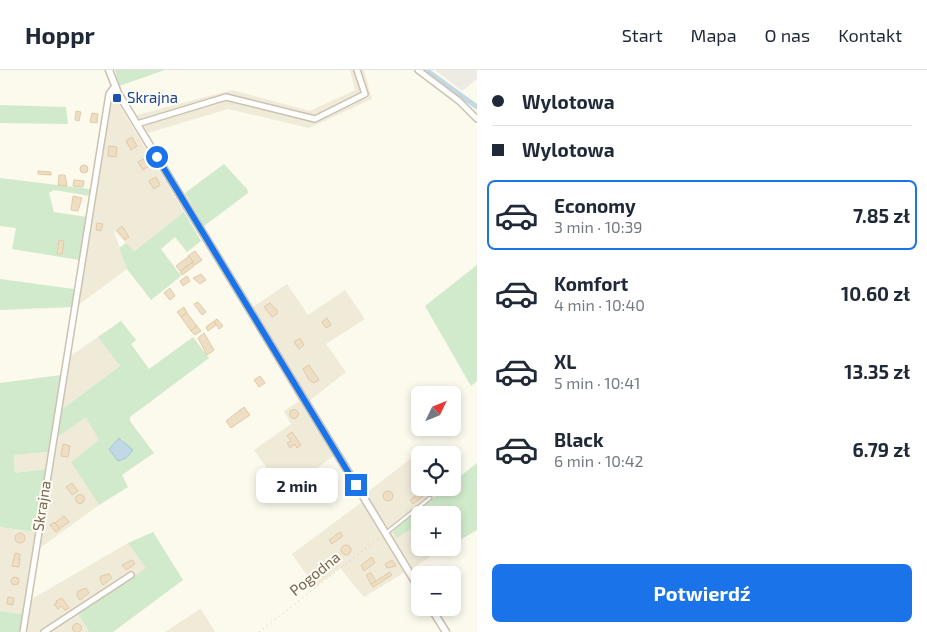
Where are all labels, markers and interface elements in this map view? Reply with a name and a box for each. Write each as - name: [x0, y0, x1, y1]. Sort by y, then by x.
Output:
- text: Hoppr: [25, 20, 95, 49]
- text: Start: [622, 24, 663, 46]
- text: Mapa: [691, 24, 737, 46]
- text: O nas: [765, 24, 810, 46]
- text: Kontakt: [838, 24, 902, 46]
- place label: Skrajna: [127, 88, 178, 107]
- text: Wylotowa: [522, 90, 614, 113]
- marker: Skrajna: [111, 92, 123, 104]
- text: Wylotowa: [522, 138, 614, 161]
- route start: [146, 146, 168, 168]
- icon: car: [494, 193, 539, 238]
- text: Economy: [554, 194, 636, 217]
- text: 7.85 zł: [853, 204, 910, 227]
- text: 3 min · 10:39: [554, 217, 643, 236]
- icon: car: [494, 271, 539, 316]
- text: Komfort: [554, 272, 628, 295]
- text: 10.60 zł: [841, 282, 910, 305]
- text: 4 min · 10:40: [554, 295, 645, 314]
- icon: car: [494, 349, 539, 394]
- text: XL: [554, 350, 576, 373]
- text: 13.35 zł: [844, 360, 910, 383]
- text: 5 min · 10:41: [554, 373, 640, 392]
- north arrow: [411, 386, 461, 436]
- map controls: [411, 386, 461, 616]
- icon: car: [494, 427, 539, 472]
- text: Black: [554, 428, 604, 451]
- text: 6.79 zł: [853, 438, 910, 461]
- button: locate: [411, 446, 461, 496]
- text: 6 min · 10:42: [554, 451, 644, 470]
- callout: 2 min: [256, 468, 338, 502]
- route end: [345, 474, 367, 496]
- text: 2 min: [277, 476, 317, 495]
- street label: Skrajna: [28, 479, 55, 533]
- button: +: [411, 506, 461, 556]
- street label: Pogodna: [286, 547, 343, 599]
- button: Potwierdź: [492, 564, 912, 622]
- button: −: [411, 566, 461, 616]

